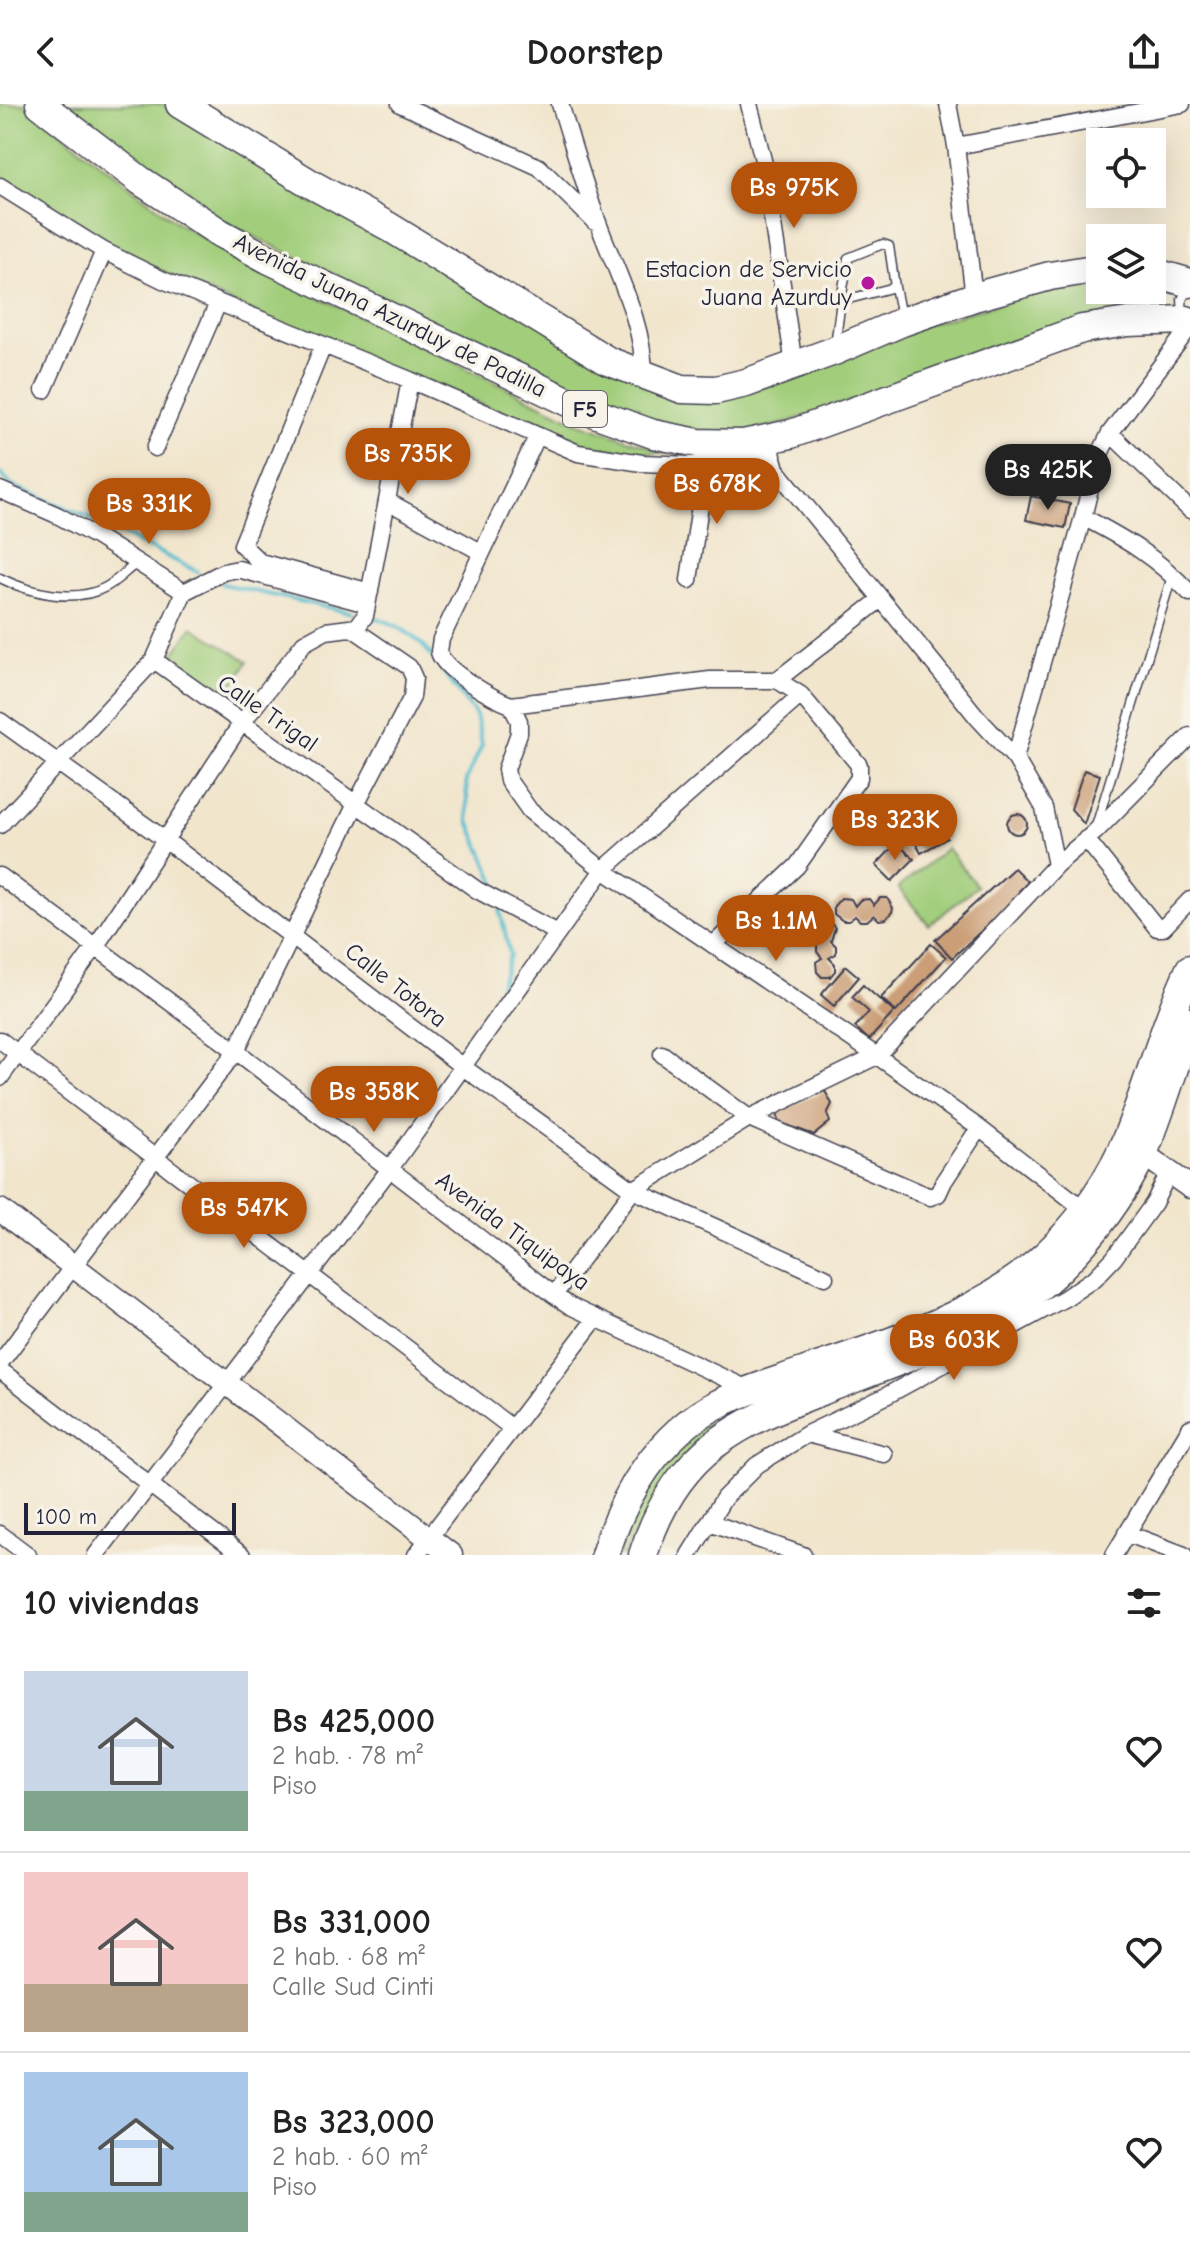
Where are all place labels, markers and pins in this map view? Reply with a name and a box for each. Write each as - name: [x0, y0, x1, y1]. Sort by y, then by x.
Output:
- pin: Bs 975K: [720, 162, 868, 230]
- place label: Estacion de Servicio Juana Azurduy: [645, 255, 852, 311]
- marker: Estacion de Servicio Juana Azurduy: [859, 274, 877, 292]
- pin: Bs 735K: [334, 428, 482, 496]
- pin: Bs 425K: [974, 444, 1122, 512]
- pin: Bs 678K: [643, 458, 791, 526]
- pin: Bs 331K: [75, 478, 223, 546]
- pin: Bs 323K: [821, 794, 969, 862]
- pin: Bs 1.1M: [702, 895, 850, 963]
- pin: Bs 358K: [300, 1066, 448, 1134]
- pin: Bs 547K: [170, 1182, 318, 1250]
- pin: Bs 603K: [880, 1314, 1028, 1382]

